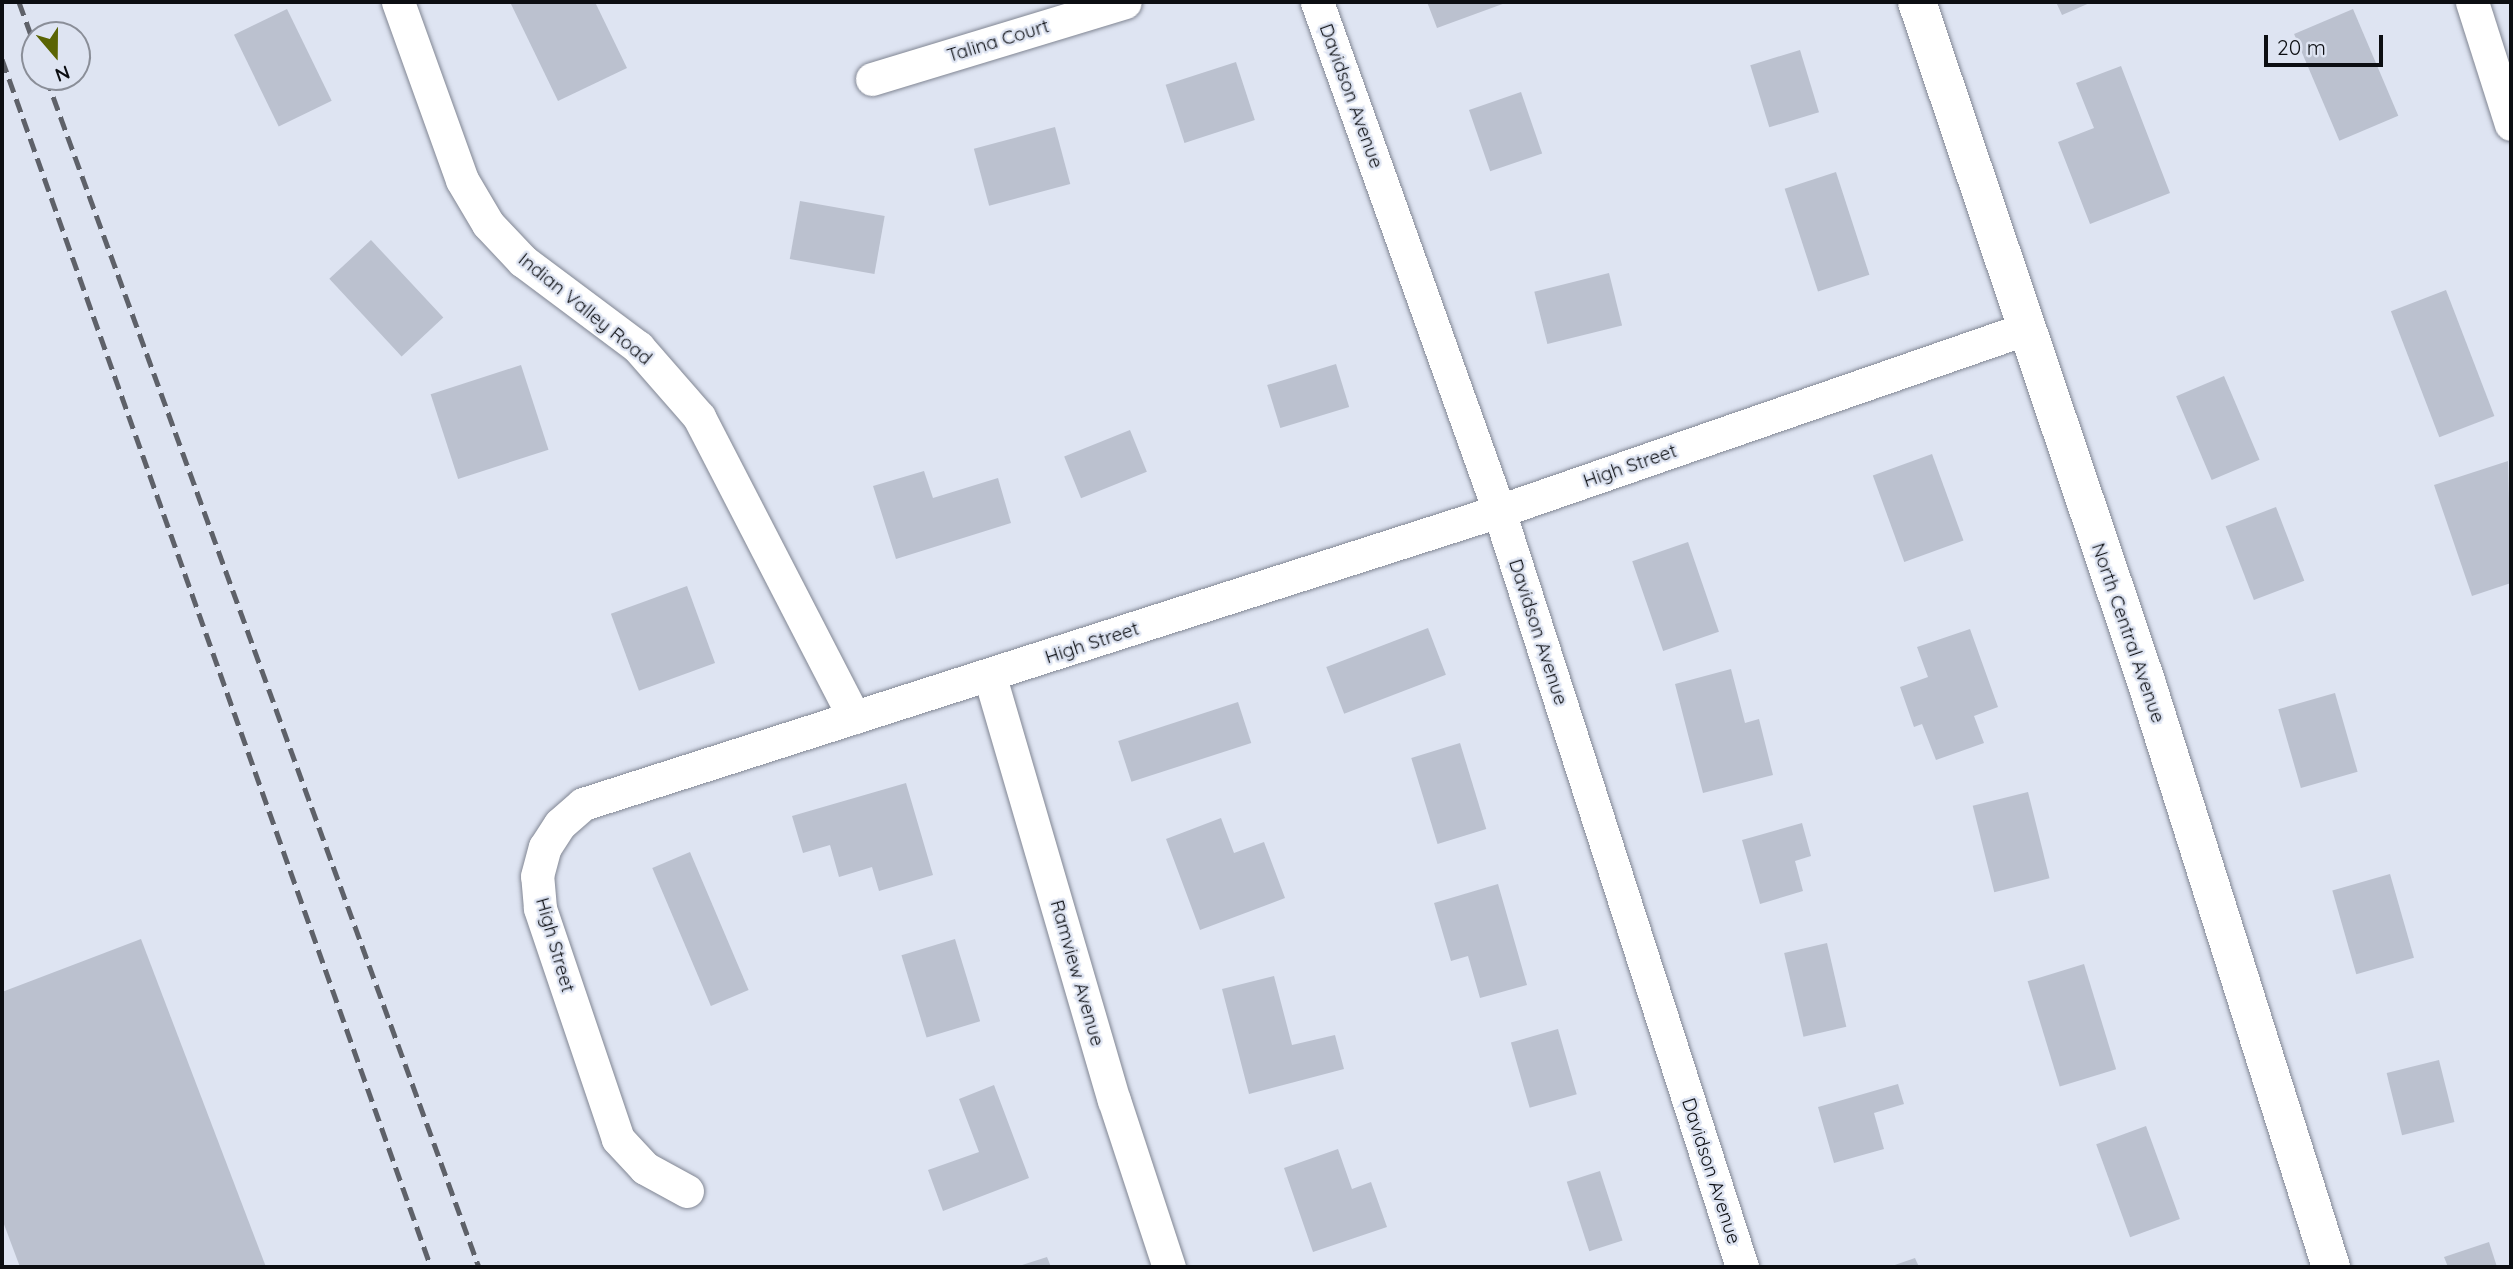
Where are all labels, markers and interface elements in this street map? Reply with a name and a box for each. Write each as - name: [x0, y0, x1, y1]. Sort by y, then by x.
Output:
- street label: Talina Court: [944, 15, 1052, 67]
- north arrow: [21, 21, 91, 91]
- street label: Davidson Avenue: [1314, 21, 1388, 171]
- scale bar: [2268, 21, 2387, 65]
- text: 20 m: [2277, 34, 2326, 60]
- text: N: [52, 60, 73, 88]
- street label: Indian Valley Road: [514, 248, 656, 370]
- street label: High Street: [1580, 439, 1680, 493]
- street label: North Central Avenue: [2086, 540, 2170, 726]
- street label: Davidson Avenue: [1504, 556, 1572, 708]
- street label: High Street: [1042, 617, 1142, 669]
- street label: High Street: [531, 895, 579, 995]
- street label: Ramview Avenue: [1045, 897, 1109, 1049]
- street label: Davidson Avenue: [1677, 1095, 1745, 1247]

